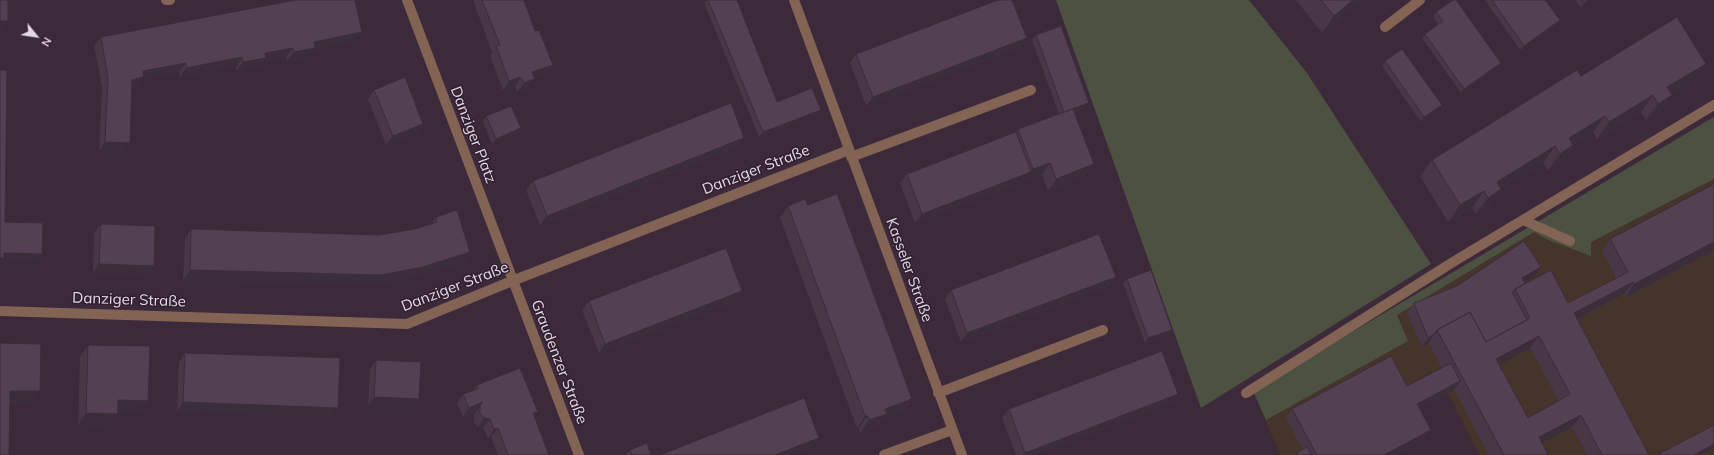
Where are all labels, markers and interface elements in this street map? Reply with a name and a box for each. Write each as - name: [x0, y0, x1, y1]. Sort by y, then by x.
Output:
- north arrow: [16, 16, 56, 56]
- text: N: [38, 35, 55, 49]
- street label: Danziger Platz: [446, 84, 500, 186]
- street label: Danziger Straße: [700, 141, 812, 199]
- street label: Kasseler Straße: [882, 216, 936, 324]
- street label: Danziger Straße: [399, 258, 511, 316]
- street label: Danziger Straße: [72, 289, 186, 311]
- street label: Graudenzer Straße: [527, 297, 591, 427]

